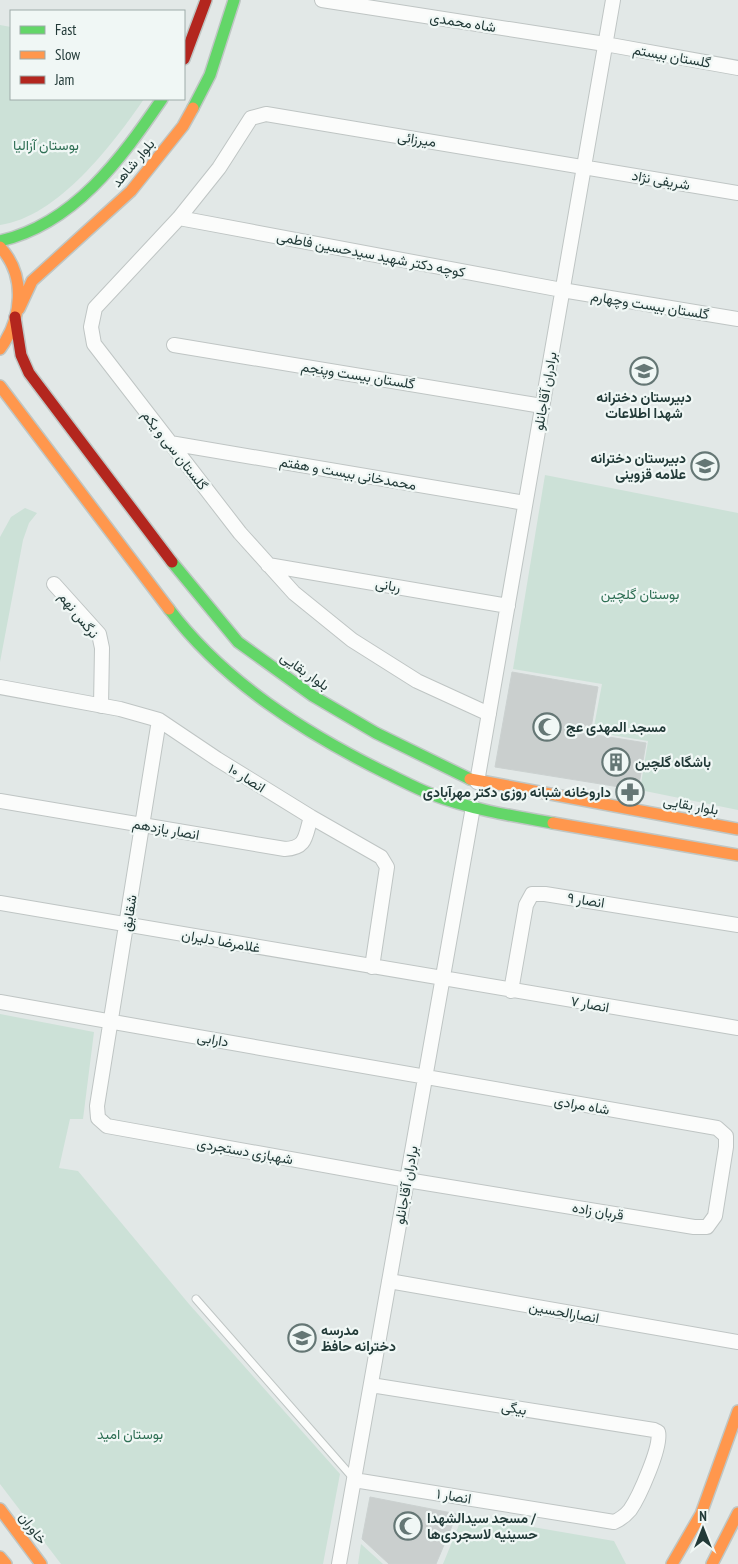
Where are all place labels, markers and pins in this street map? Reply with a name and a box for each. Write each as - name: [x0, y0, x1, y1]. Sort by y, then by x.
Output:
- school or university icon: دبیرستان دخترانه شهدا اطلاعات: [629, 356, 659, 386]
- place label: دبیرستان دخترانه شهدا اطلاعات: [596, 388, 692, 422]
- place label: دبیرستان دخترانه علامه قزوینی: [590, 449, 686, 483]
- school or university icon: دبیرستان دخترانه علامه قزوینی: [690, 451, 720, 481]
- mosque icon: مسجد المهدی عج: [532, 712, 562, 742]
- place label: مسجد المهدی عج: [566, 718, 666, 737]
- building icon: باشگاه گلچین: [601, 747, 631, 777]
- place label: باشگاه گلچین: [635, 753, 711, 772]
- pharmacy icon: داروخانه شبانه روزی دکتر مهرآبادی: [615, 777, 645, 807]
- place label: داروخانه شبانه روزی دکتر مهرآبادی: [423, 783, 611, 801]
- place label: مدرسه دخترانه حافظ: [321, 1321, 396, 1355]
- school or university icon: مدرسه دخترانه حافظ: [287, 1323, 317, 1353]
- place label: مسجد سیدالشهدا / حسینیه لاسجردی‌ها: [427, 1509, 538, 1543]
- mosque icon: مسجد سیدالشهدا / حسینیه لاسجردی‌ها: [393, 1511, 423, 1541]

